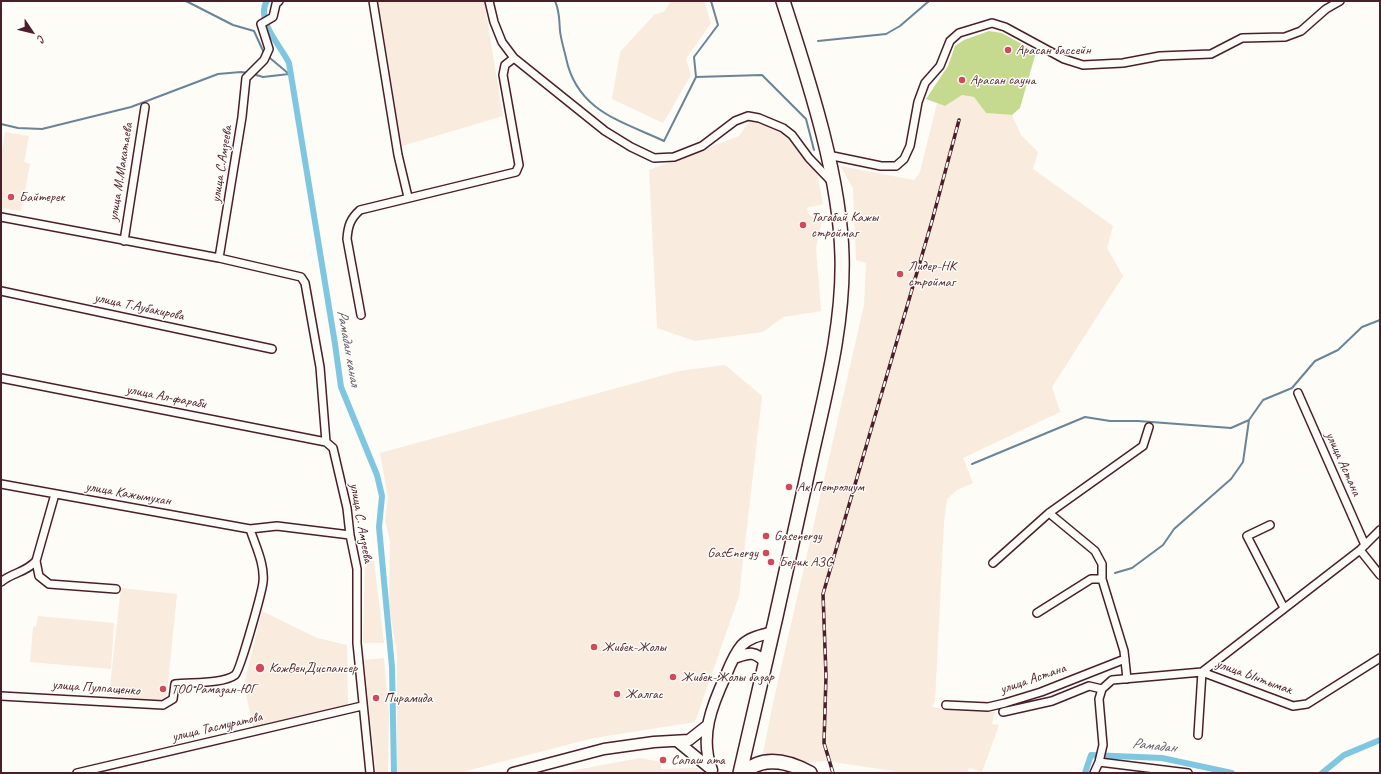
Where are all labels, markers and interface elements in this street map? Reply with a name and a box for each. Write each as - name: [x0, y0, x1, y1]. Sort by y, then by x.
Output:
- north arrow: [12, 12, 52, 52]
- text: С: [35, 33, 49, 45]
- place label: Арасан бассейн: [1016, 42, 1091, 58]
- marker: Арасан бассейн: [1003, 45, 1013, 55]
- place label: Арасан сауна: [970, 72, 1035, 88]
- marker: Арасан сауна: [957, 75, 967, 85]
- street label: улица М.Макатаева: [105, 122, 137, 222]
- street label: улица С.Амзеева: [208, 124, 236, 204]
- place label: Байтерек: [19, 189, 65, 205]
- marker: Байтерек: [6, 192, 16, 202]
- place label: Тагабай Кажы строймаг: [811, 209, 878, 242]
- marker: Тагабай Кажы строймаг: [798, 220, 808, 230]
- place label: Лидер-НК строймаг: [908, 258, 956, 290]
- marker: Лидер-НК строймаг: [895, 269, 905, 279]
- street label: улица Т.Аубакирова: [93, 289, 185, 325]
- water label: Рамадан канал: [332, 309, 364, 387]
- street label: улица Ал-фараби: [125, 381, 207, 413]
- street label: улица Астана: [1321, 429, 1365, 499]
- street label: улица Кажымухан: [84, 478, 172, 510]
- place label: Ак Петролиум: [797, 479, 864, 495]
- street label: улица С. Амзеева: [346, 482, 376, 564]
- marker: Ак Петролиум: [784, 482, 794, 492]
- place label: Gasenergy: [774, 528, 822, 544]
- marker: Gasenergy: [761, 531, 771, 541]
- place label: GasEnergy: [707, 545, 758, 561]
- marker: GasEnergy: [761, 548, 771, 558]
- place label: Берик АЗС: [779, 554, 832, 570]
- marker: Берик АЗС: [766, 557, 776, 567]
- place label: Жибек-Жолы: [602, 639, 666, 655]
- marker: Жибек-Жолы: [589, 642, 599, 652]
- street label: улица Ынтымак: [1214, 655, 1294, 699]
- place label: КожВенДиспансер: [269, 660, 357, 676]
- street label: улица Астана: [998, 660, 1068, 698]
- marker: КожВенДиспансер: [254, 662, 266, 674]
- place label: Жибек-Жолы базар: [681, 669, 774, 685]
- marker: Жибек-Жолы базар: [668, 672, 678, 682]
- street label: улица Пулпащенко: [52, 677, 140, 699]
- place label: ТОО Рамазан-ЮГ: [171, 681, 257, 697]
- marker: ТОО Рамазан-ЮГ: [158, 684, 168, 694]
- place label: Жалгас: [625, 686, 663, 702]
- marker: Жалгас: [612, 689, 622, 699]
- place label: Пирамида: [384, 690, 432, 706]
- marker: Пирамида: [371, 693, 381, 703]
- street label: улица Тасмуратова: [170, 708, 264, 746]
- water label: Рамадан: [1131, 735, 1177, 757]
- place label: Сапаш ата: [671, 752, 725, 768]
- marker: Сапаш ата: [658, 755, 668, 765]

